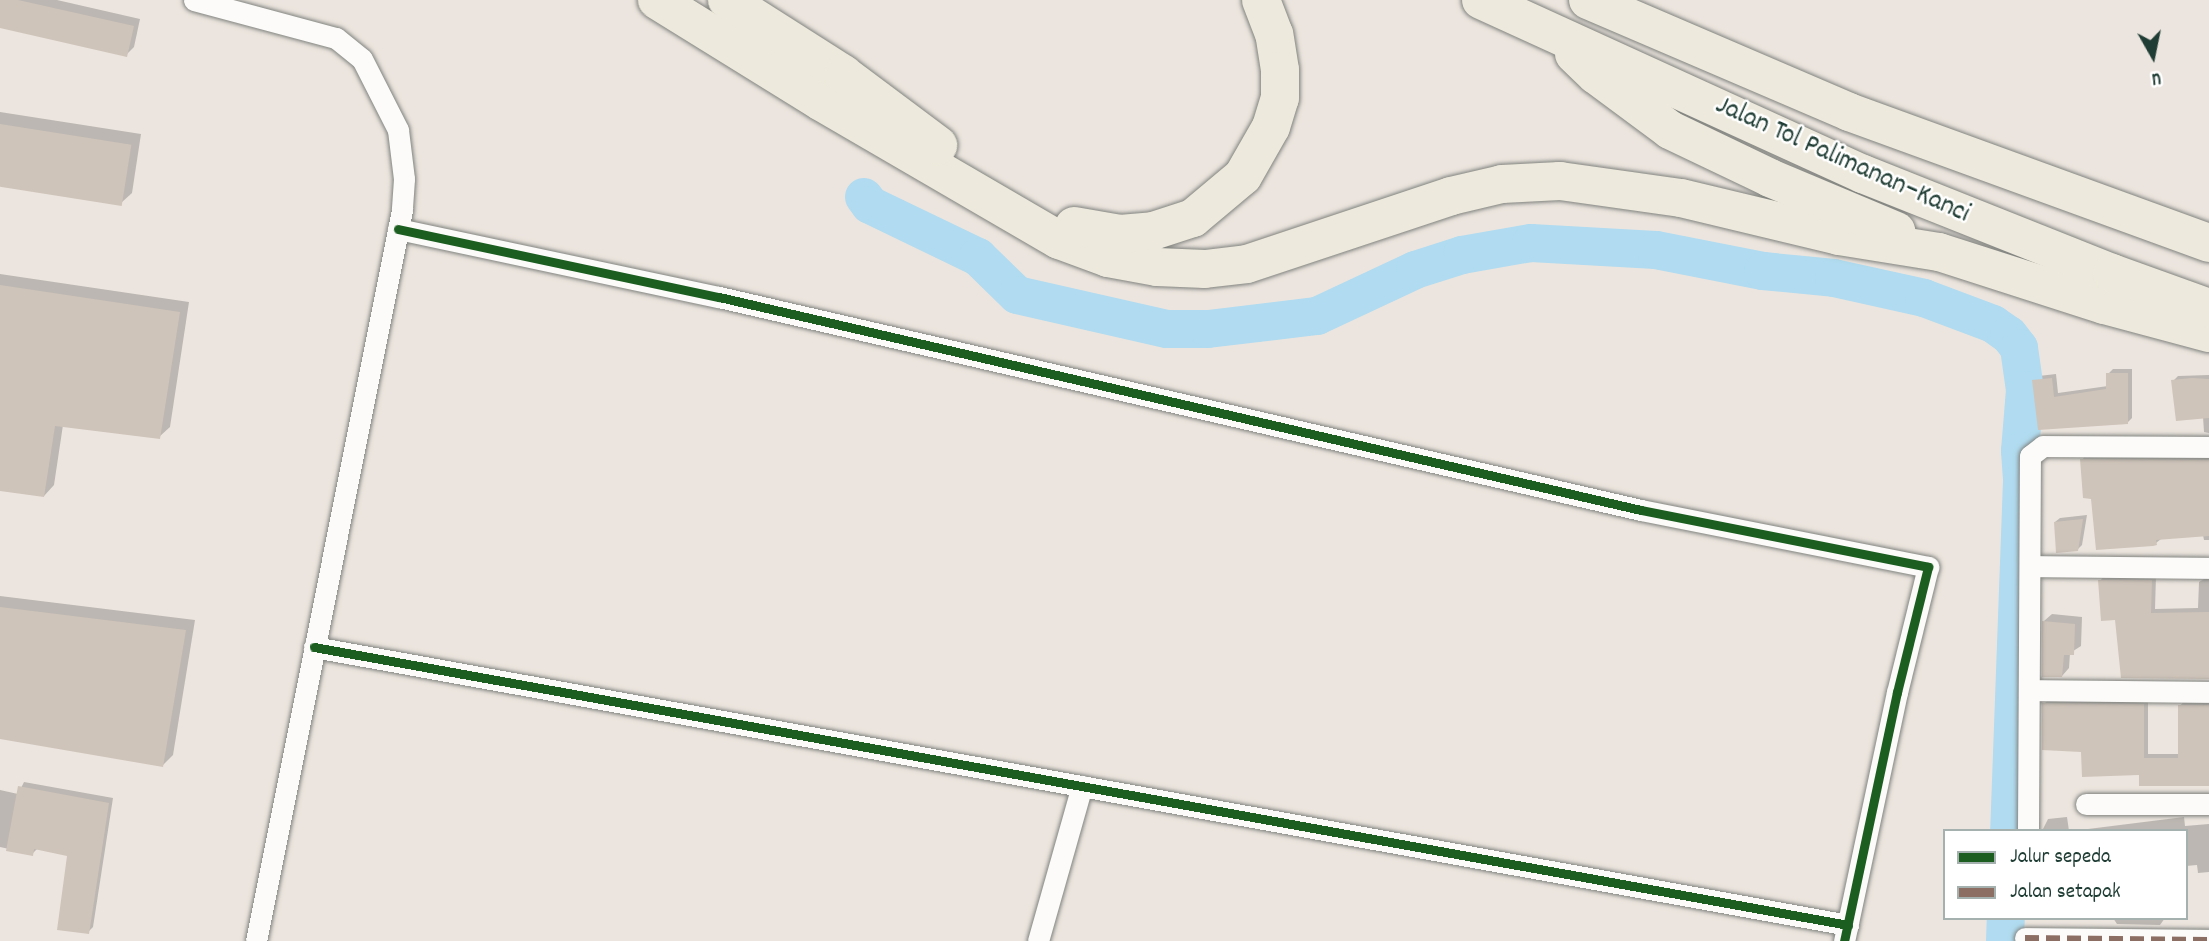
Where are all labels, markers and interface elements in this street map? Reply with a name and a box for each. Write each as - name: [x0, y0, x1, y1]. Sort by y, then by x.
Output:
- north arrow: [2118, 21, 2188, 91]
- text: U: [2150, 63, 2163, 91]
- street label: Jalan Tol Palimanan–Kanci: [1710, 90, 1974, 232]
- legend: [1943, 829, 2188, 920]
- text: Jalur sepeda: [2010, 843, 2111, 873]
- text: Jalan setapak: [2010, 878, 2121, 908]

